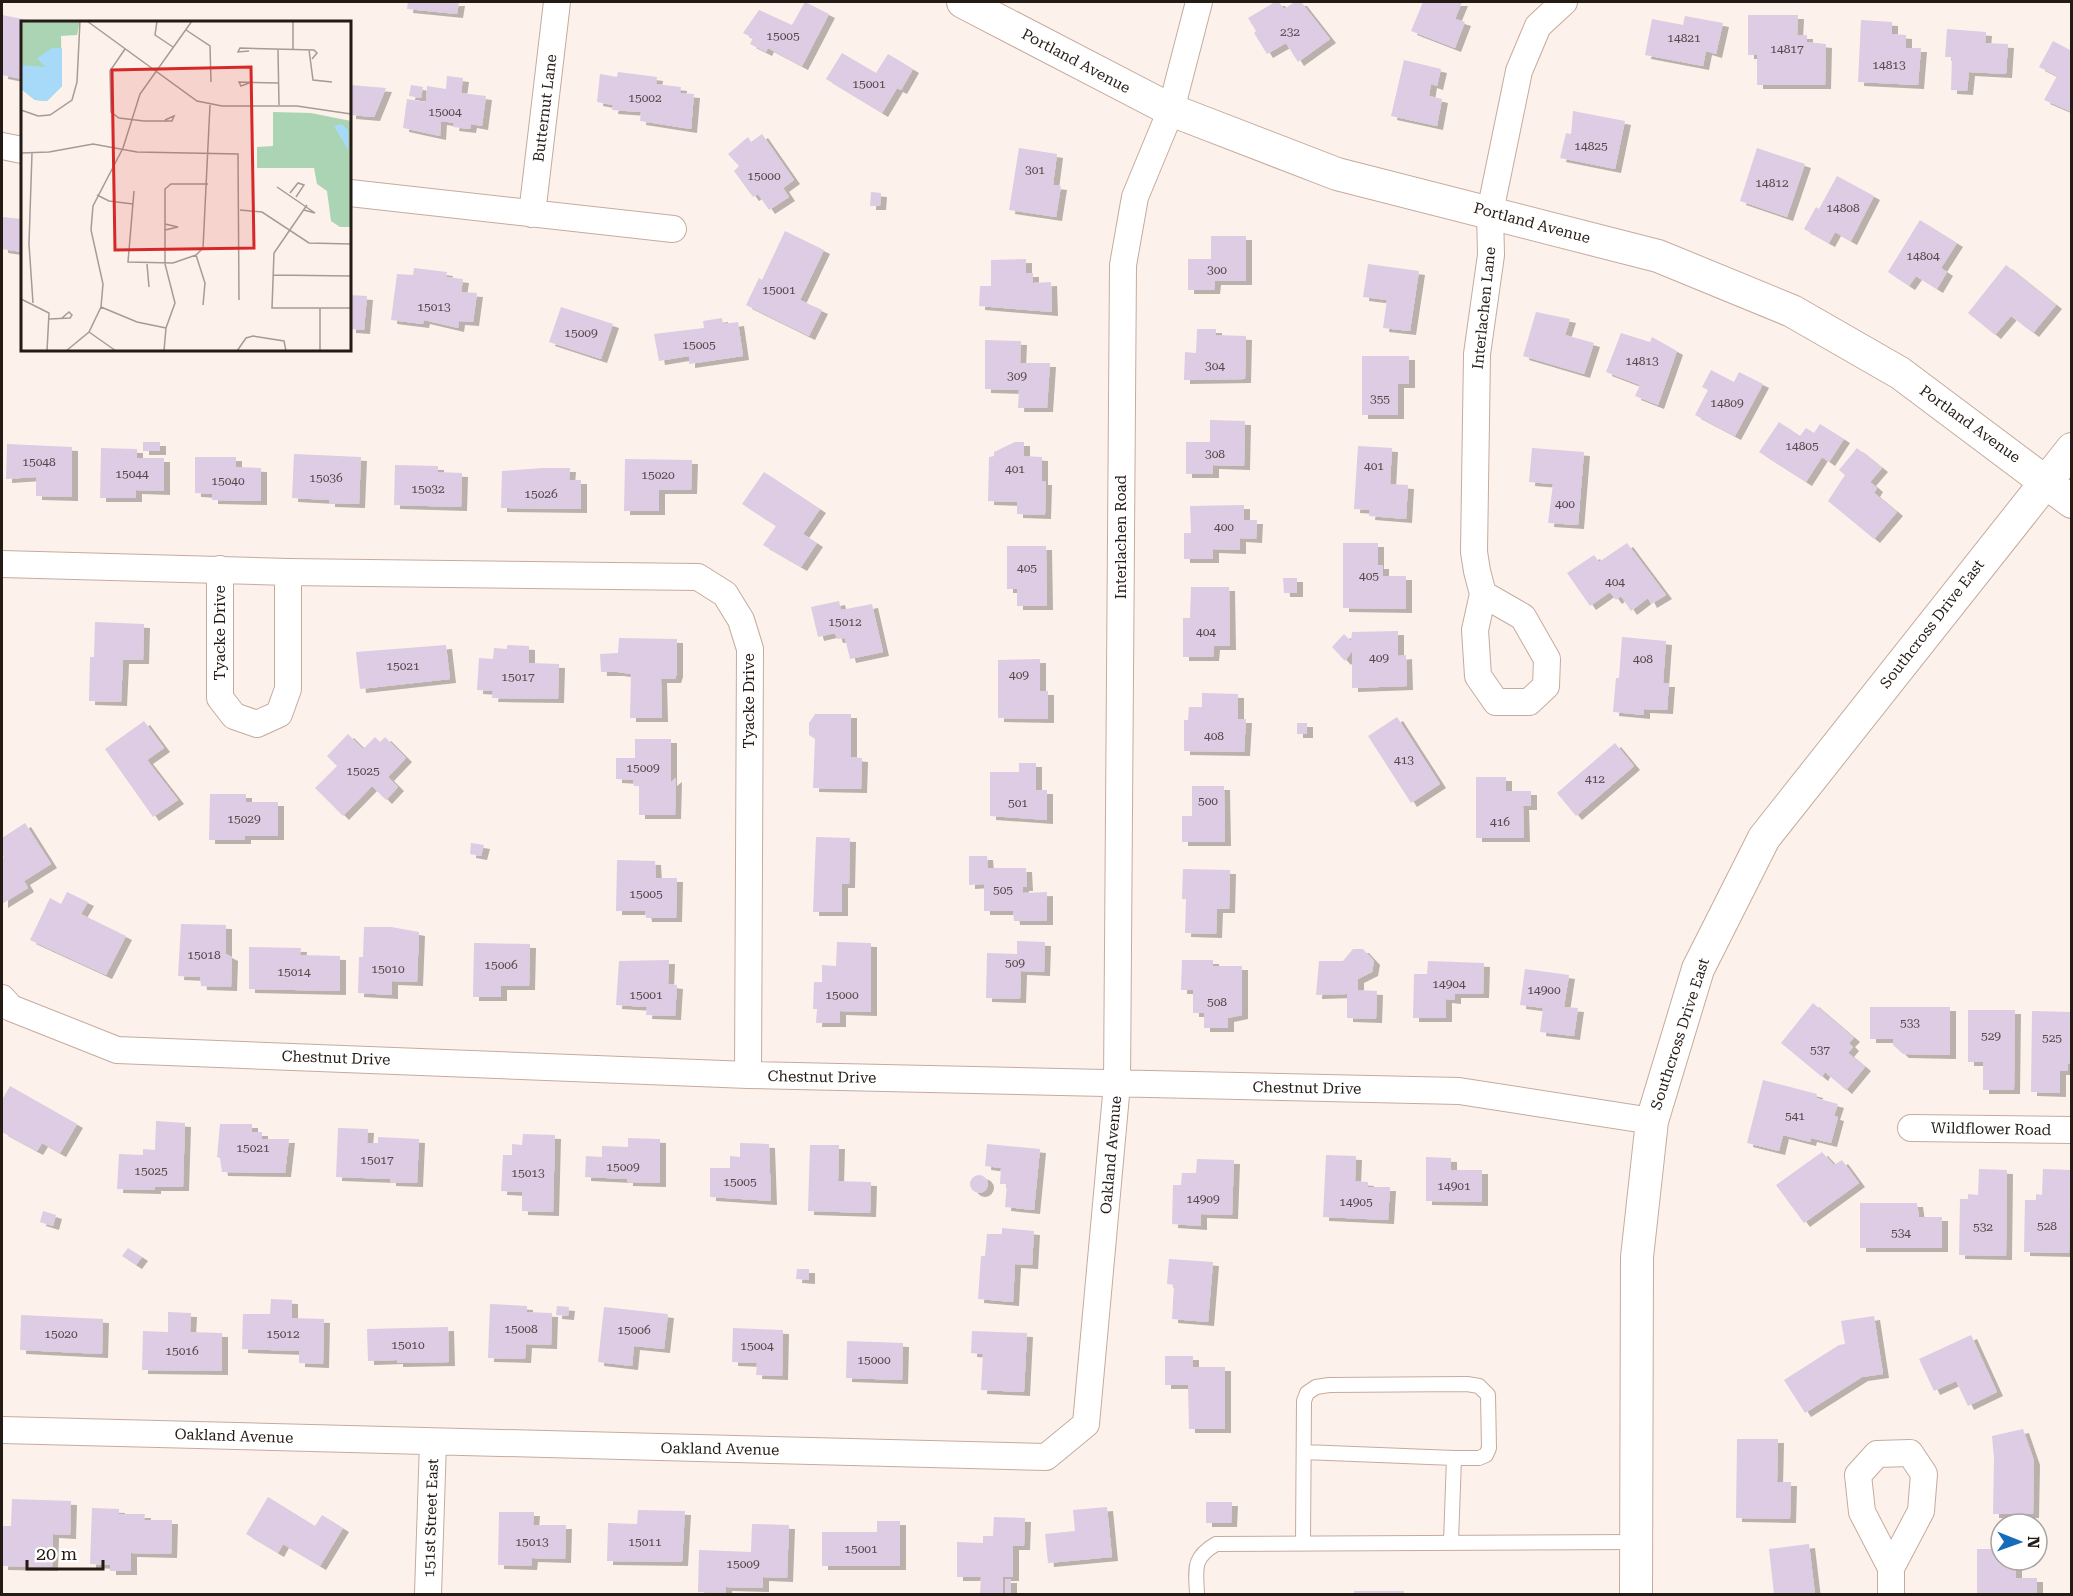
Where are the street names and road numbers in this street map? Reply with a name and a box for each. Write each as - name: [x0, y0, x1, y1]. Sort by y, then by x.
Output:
- street label: Portland Avenue: [1019, 25, 1133, 97]
- street label: Butternut Lane: [529, 53, 561, 163]
- street label: Portland Avenue: [1472, 199, 1592, 247]
- street label: Interlachen Lane: [1469, 246, 1499, 370]
- street label: Portland Avenue: [1916, 381, 2024, 467]
- street label: Interlachen Road: [1112, 474, 1130, 599]
- street label: Southcross Drive East: [1876, 556, 1988, 692]
- street label: Tyacke Drive: [211, 585, 229, 681]
- street label: Tyacke Drive: [740, 653, 758, 749]
- street label: Southcross Drive East: [1647, 955, 1713, 1112]
- street label: Chestnut Drive: [281, 1047, 391, 1069]
- street label: Chestnut Drive: [767, 1067, 877, 1087]
- street label: Chestnut Drive: [1252, 1078, 1362, 1098]
- street label: Oakland Avenue: [1097, 1095, 1125, 1215]
- street label: Wildflower Road: [1931, 1119, 2052, 1139]
- street label: Oakland Avenue: [174, 1425, 294, 1447]
- street label: Oakland Avenue: [660, 1439, 780, 1459]
- street label: 151st Street East: [420, 1458, 442, 1578]

